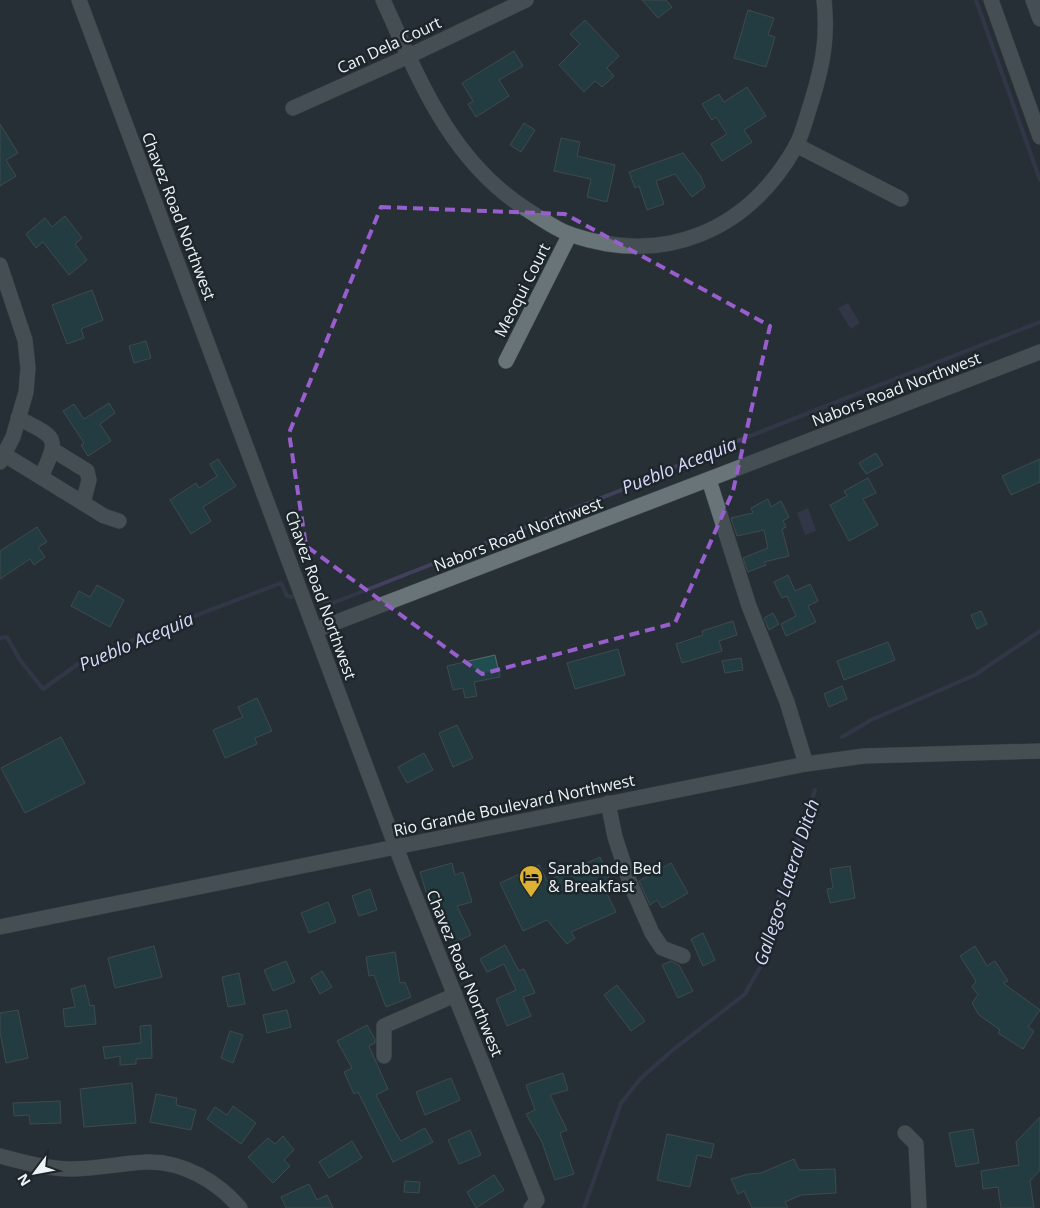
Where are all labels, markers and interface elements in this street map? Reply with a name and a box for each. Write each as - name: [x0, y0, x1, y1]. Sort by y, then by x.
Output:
- street label: Can Dela Court: [333, 11, 445, 79]
- street label: Chavez Road Northwest: [137, 129, 221, 303]
- street label: Meoqui Court: [489, 239, 555, 341]
- street label: Nabors Road Northwest: [808, 346, 984, 431]
- water label: Pueblo Acequia: [618, 431, 740, 499]
- street label: Nabors Road Northwest: [430, 491, 606, 576]
- street label: Chavez Road Northwest: [280, 508, 362, 683]
- water label: Pueblo Acequia: [75, 606, 197, 676]
- street label: Rio Grande Boulevard Northwest: [391, 769, 637, 841]
- water label: Gallegos Lateral Ditch: [748, 796, 824, 968]
- place label: Sarabande Bed & Breakfast: [548, 857, 662, 897]
- hotel icon: Sarabande Bed & Breakfast: [518, 864, 544, 898]
- street label: Chavez Road Northwest: [421, 886, 509, 1060]
- north arrow: [10, 1148, 60, 1198]
- text: N: [12, 1170, 35, 1190]

